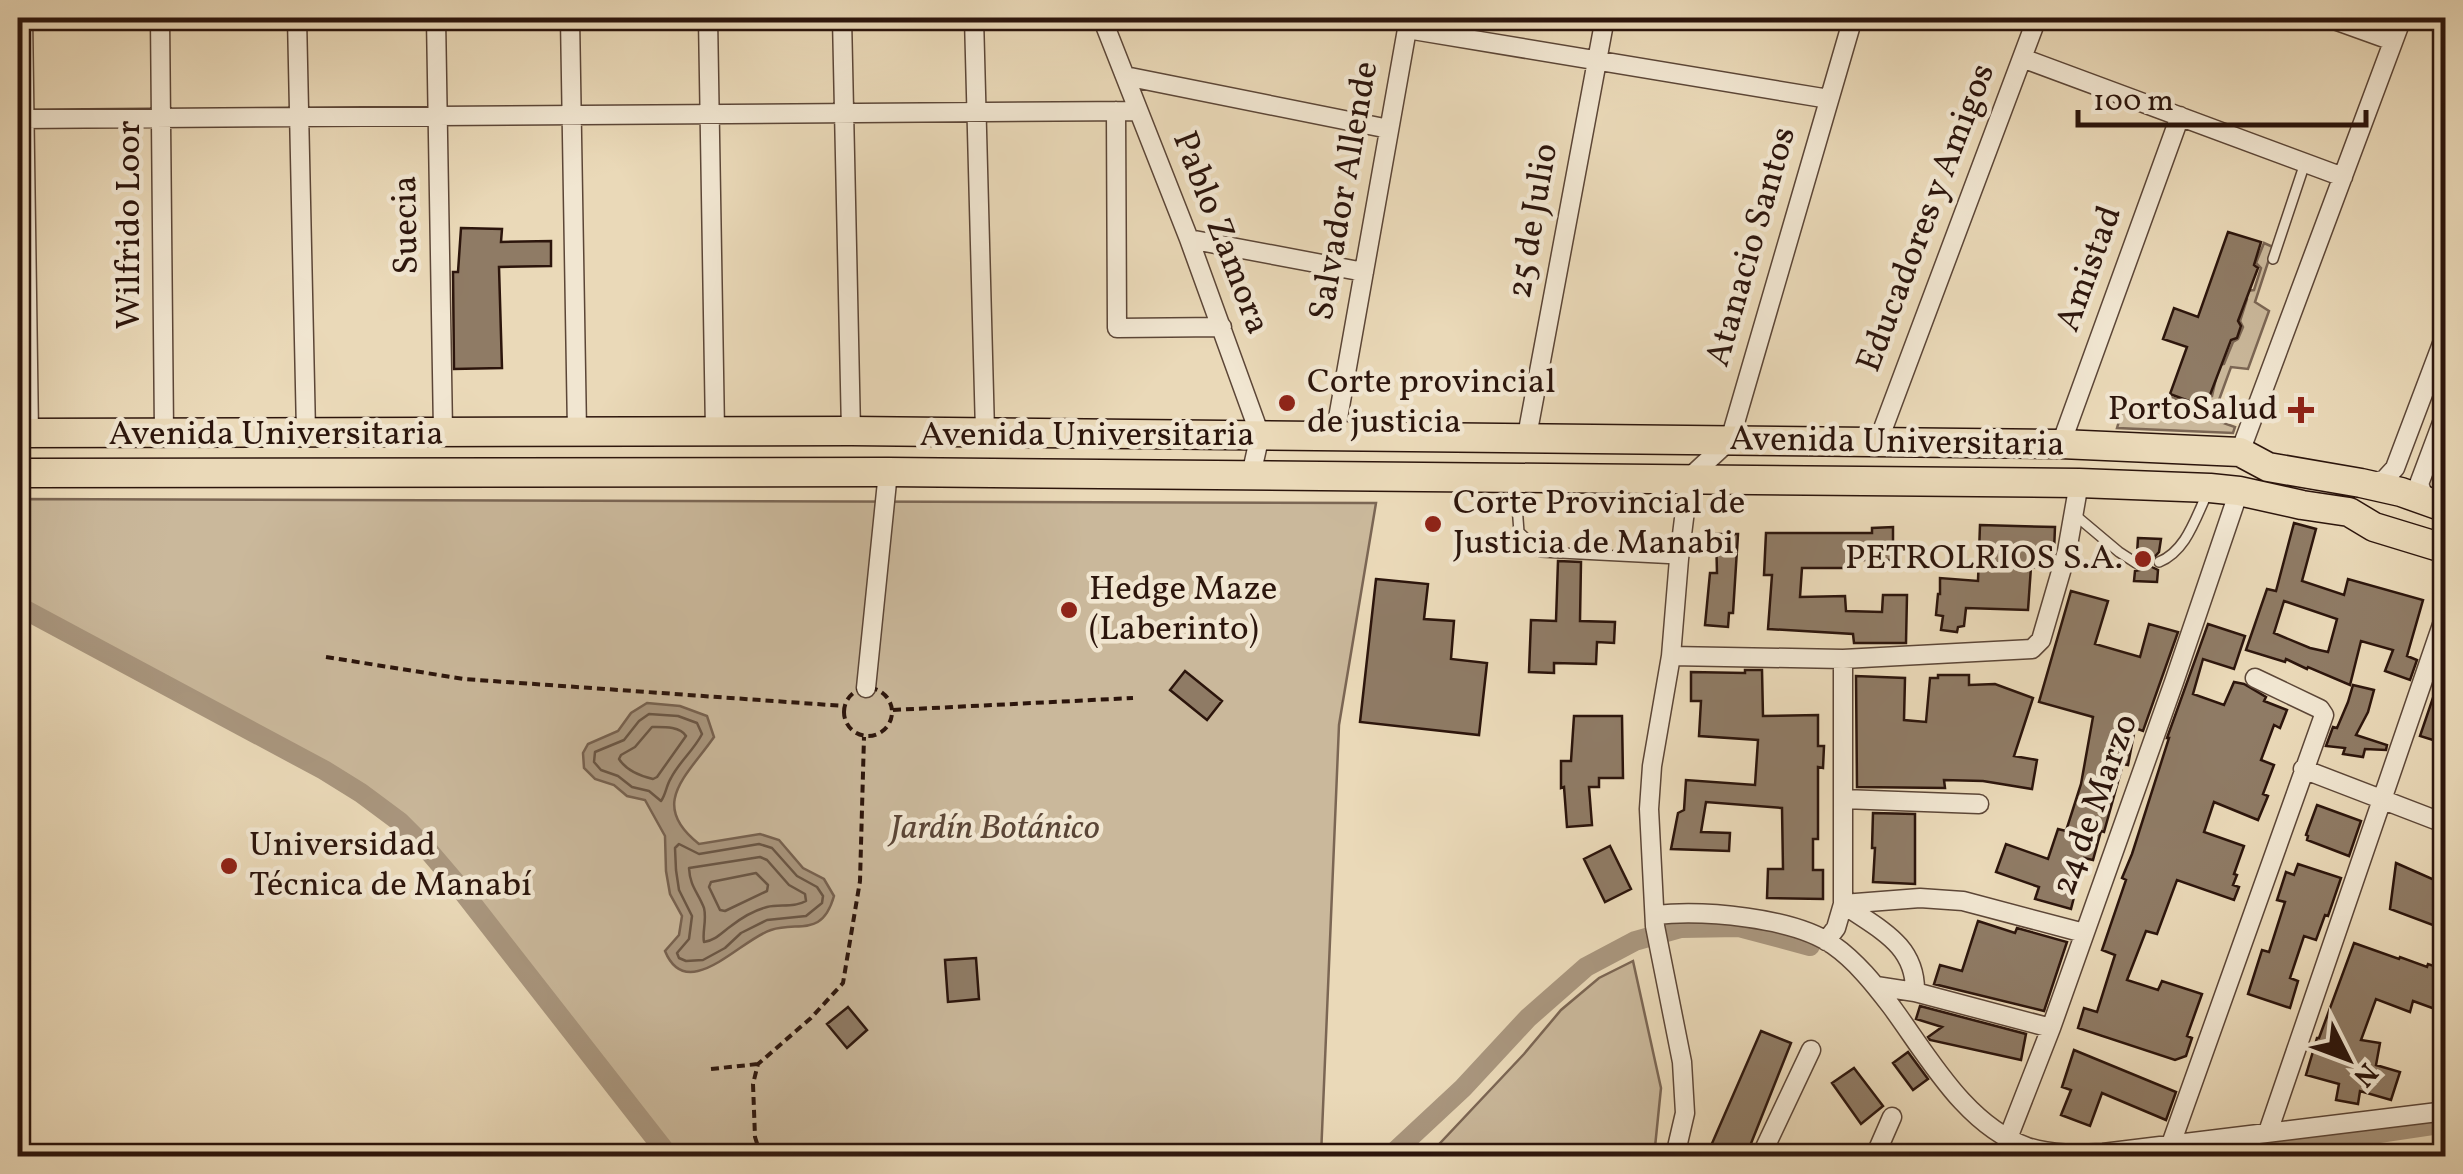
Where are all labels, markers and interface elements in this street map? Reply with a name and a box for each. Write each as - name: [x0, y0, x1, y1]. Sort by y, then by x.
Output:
- street label: Educadores y Amigos: [1846, 57, 2008, 379]
- street label: Salvador Allende: [1299, 58, 1391, 324]
- scale bar: [2078, 65, 2366, 127]
- text: 100 m: [2093, 81, 2174, 123]
- street label: Wilfrido Loor: [106, 120, 154, 330]
- street label: Atanacio Santos: [1695, 122, 1809, 372]
- street label: Pablo Zamora: [1159, 125, 1281, 341]
- street label: 25 de Julio: [1497, 140, 1571, 302]
- street label: Suecia: [382, 175, 432, 275]
- street label: Amistad: [2045, 199, 2135, 339]
- place label: Corte provincial de justicia: [1307, 359, 1556, 447]
- place label: PortoSalud: [2108, 386, 2278, 434]
- marker: Corte provincial de justicia: [1276, 392, 1298, 414]
- marker: PortoSalud: [2288, 397, 2314, 423]
- street label: Avenida Universitaria: [108, 411, 444, 459]
- street label: Avenida Universitaria: [919, 412, 1255, 460]
- street label: Avenida Universitaria: [1729, 416, 2065, 470]
- place label: Corte Provincial de Justicia de Manabi: [1453, 480, 1745, 568]
- marker: Corte Provincial de Justicia de Manabi: [1422, 513, 1444, 535]
- place label: PETROLRIOS S.A.: [1845, 535, 2123, 583]
- marker: PETROLRIOS S.A.: [2132, 548, 2154, 570]
- place label: Hedge Maze (Laberinto): [1089, 566, 1277, 654]
- marker: Hedge Maze (Laberinto): [1058, 599, 1080, 621]
- street label: 24 de Marzo: [2041, 708, 2151, 902]
- park label: Jardín Botánico: [887, 805, 1100, 853]
- place label: Universidad Técnica de Manabí: [249, 822, 532, 910]
- marker: Universidad Técnica de Manabí: [218, 855, 240, 877]
- north arrow: [2298, 1009, 2398, 1109]
- text: N: [2343, 1053, 2386, 1095]

